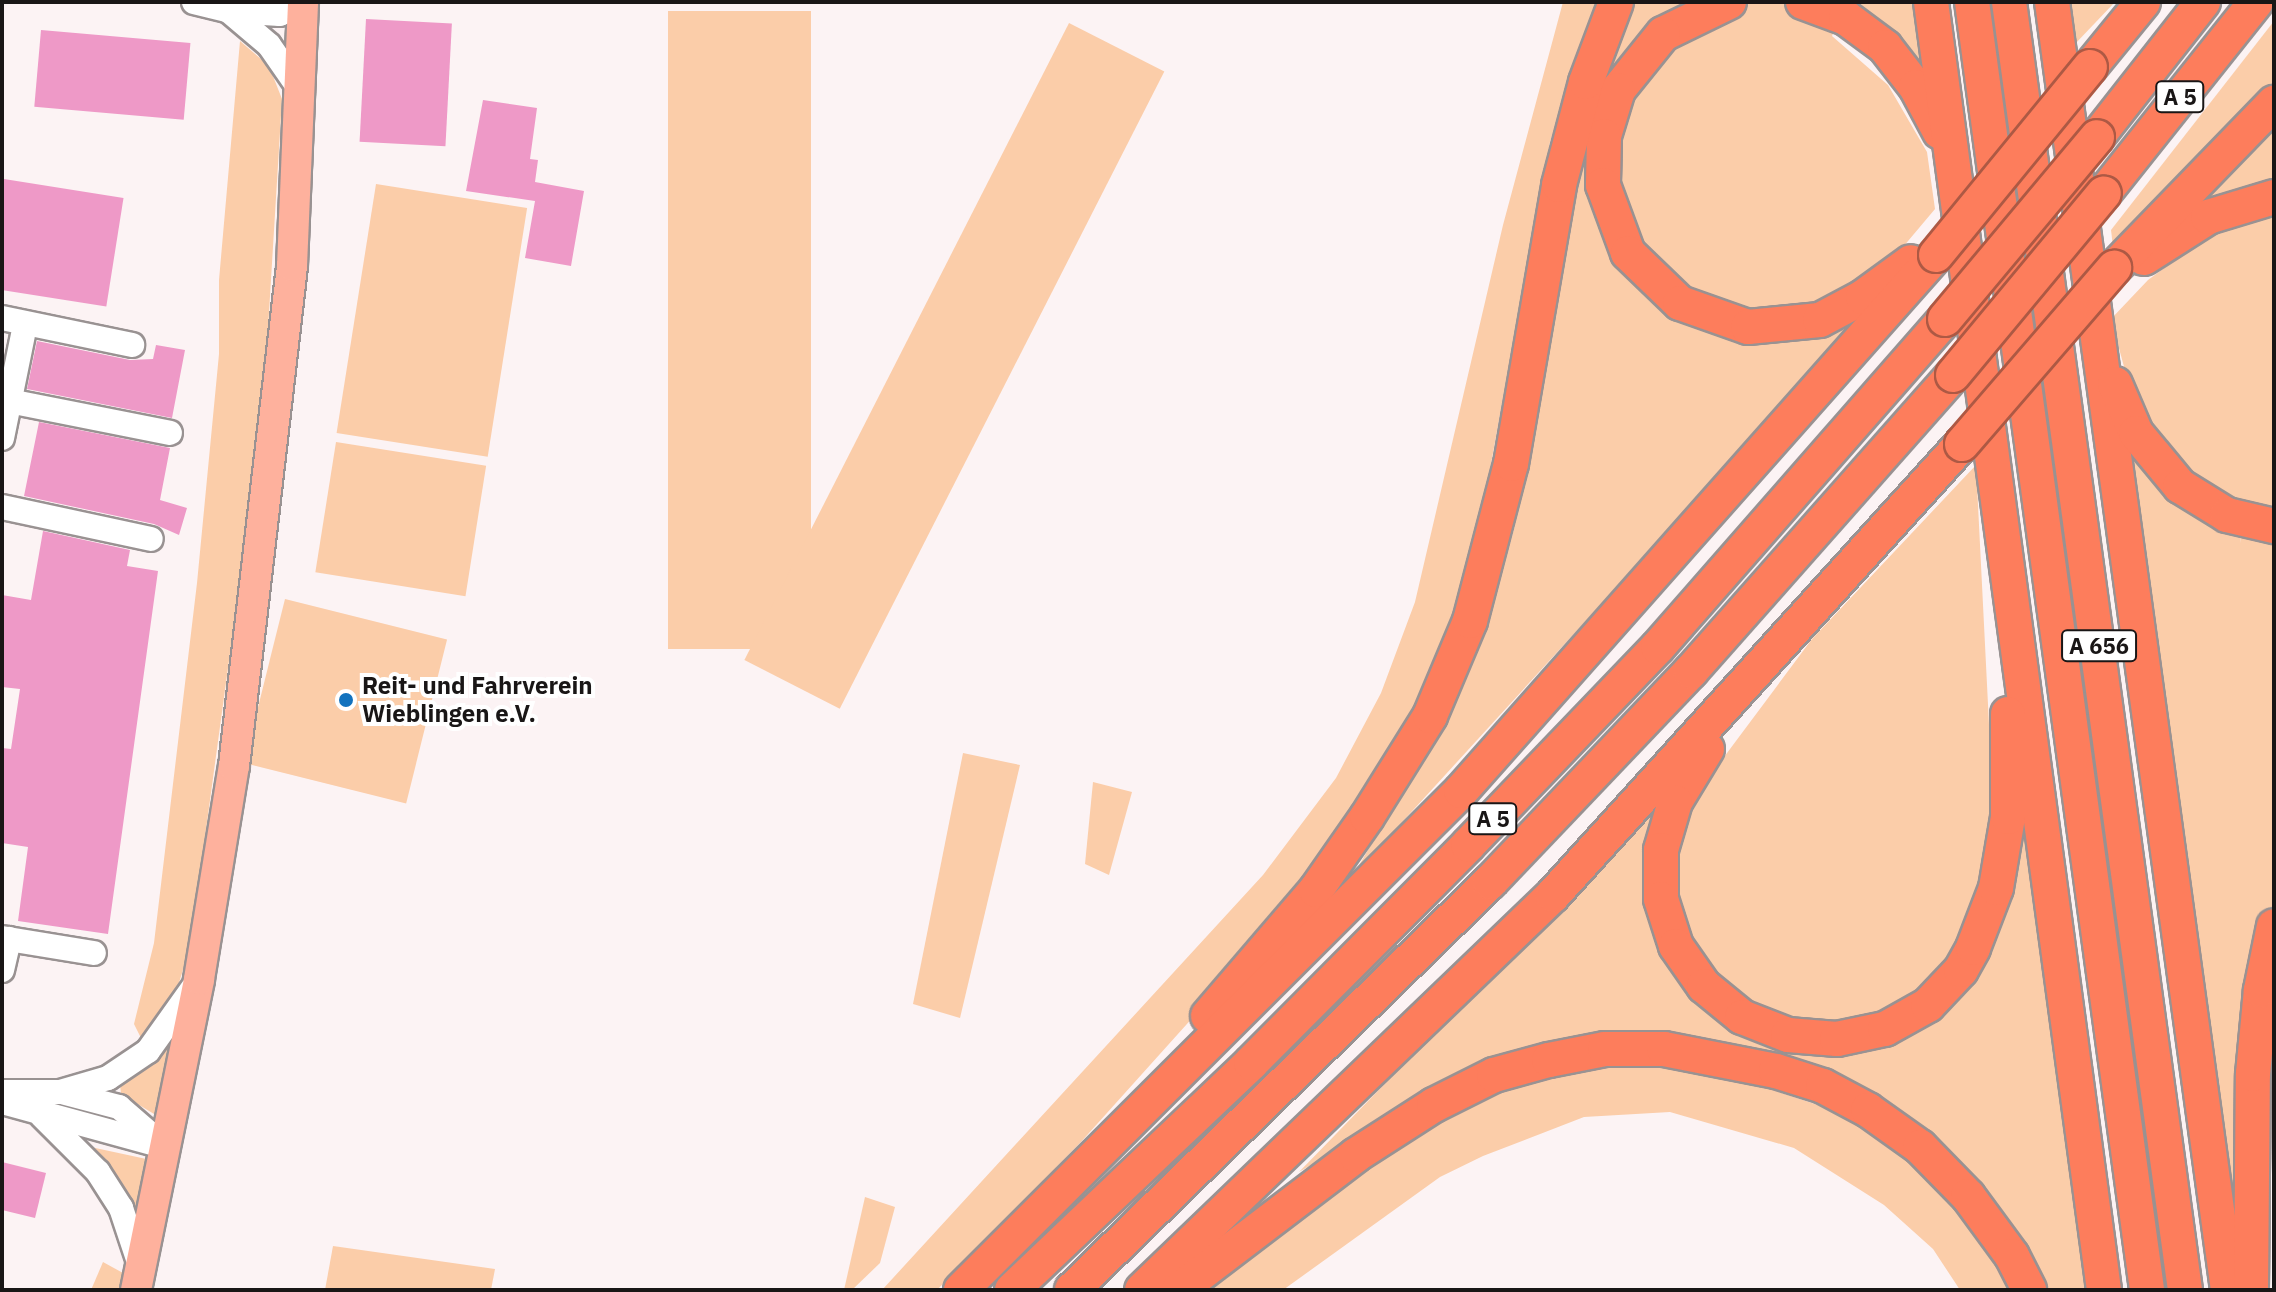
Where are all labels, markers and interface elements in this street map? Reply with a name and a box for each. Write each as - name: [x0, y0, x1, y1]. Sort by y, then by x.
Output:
- road number: A 5: [2154, 79, 2206, 115]
- road number: A 656: [2061, 628, 2137, 664]
- place label: Reit- und Fahrverein Wieblingen e.V.: [362, 672, 593, 728]
- marker: Reit- und Fahrverein Wieblingen e.V.: [337, 691, 355, 709]
- road number: A 5: [1467, 801, 1519, 837]

